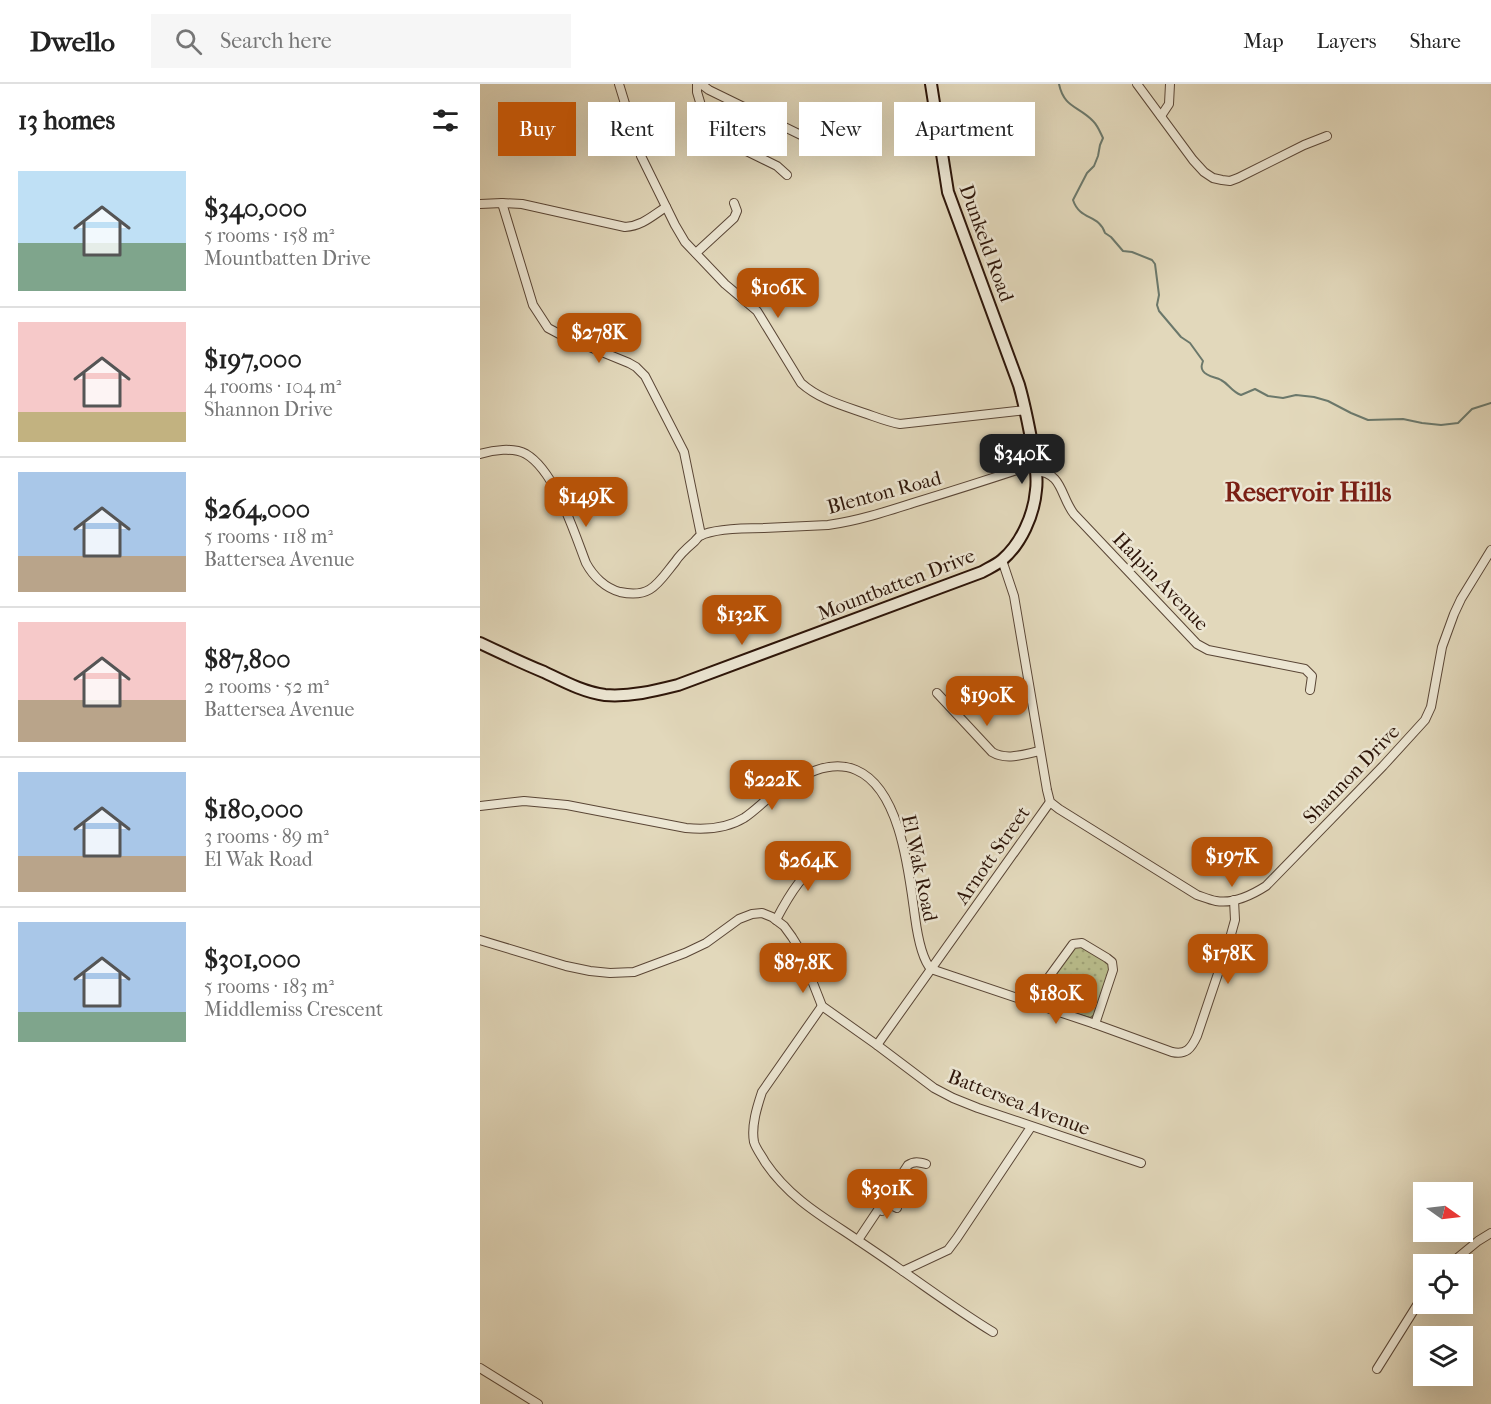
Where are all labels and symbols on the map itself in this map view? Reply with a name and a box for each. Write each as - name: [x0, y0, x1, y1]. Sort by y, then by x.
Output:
- street label: Dunkeld Road: [955, 181, 1019, 306]
- pin: $106K: [736, 268, 820, 319]
- pin: $278K: [557, 313, 641, 364]
- pin: $340K: [980, 434, 1064, 485]
- street label: Blenton Road: [824, 466, 945, 519]
- pin: $149K: [544, 477, 628, 528]
- district label: Reservoir Hills: [1225, 477, 1392, 508]
- street label: Halpin Avenue: [1108, 527, 1213, 635]
- street label: Mountbatten Drive: [814, 544, 978, 625]
- pin: $132K: [700, 595, 784, 646]
- pin: $190K: [945, 676, 1029, 727]
- street label: Shannon Drive: [1298, 720, 1404, 829]
- pin: $222K: [730, 760, 814, 811]
- street label: Arnott Street: [950, 802, 1035, 910]
- street label: El Wak Road: [897, 813, 942, 925]
- pin: $197K: [1190, 837, 1274, 888]
- pin: $264K: [766, 841, 850, 892]
- pin: $178K: [1186, 934, 1270, 985]
- pin: $87.8K: [754, 943, 852, 994]
- pin: $180K: [1014, 974, 1098, 1025]
- street label: Battersea Avenue: [945, 1065, 1093, 1140]
- pin: $301K: [845, 1169, 929, 1220]
- north arrow: [1413, 1182, 1473, 1242]

